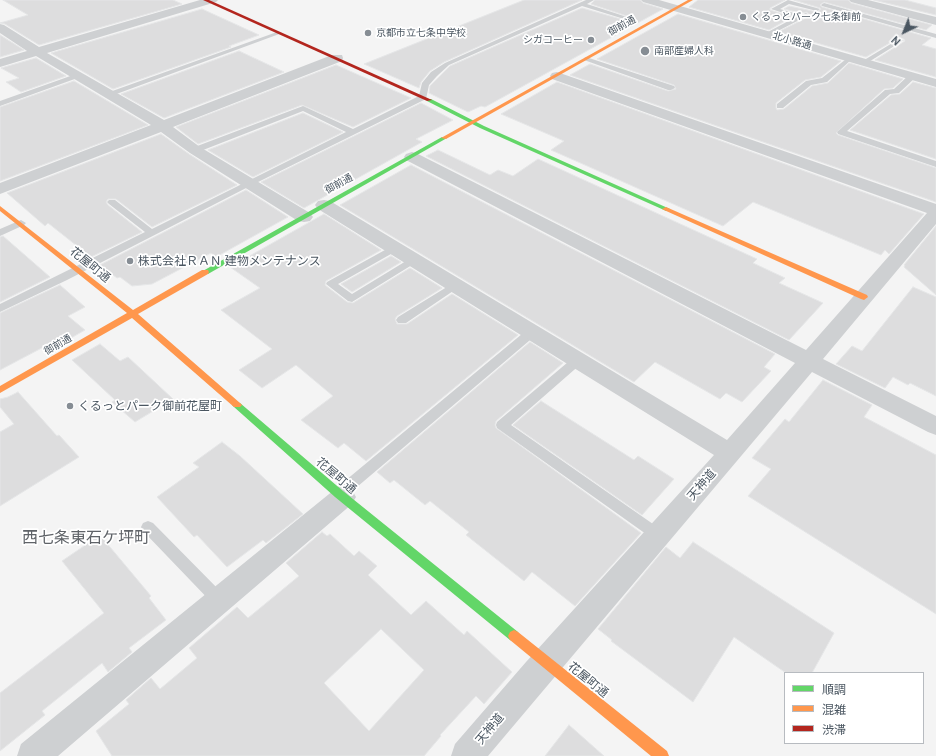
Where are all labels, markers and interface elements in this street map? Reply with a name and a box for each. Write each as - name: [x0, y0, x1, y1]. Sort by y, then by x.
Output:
- place label: くるっとパーク七条御前: [751, 11, 861, 23]
- marker: くるっとパーク七条御前: [738, 12, 748, 22]
- north arrow: [884, 12, 924, 52]
- street label: 御前通: [606, 13, 638, 39]
- place label: 京都市立七条中学校: [376, 27, 466, 39]
- marker: 京都市立七条中学校: [363, 28, 373, 38]
- street label: 北小路通: [771, 30, 813, 52]
- text: N: [888, 33, 903, 49]
- place label: シガコーヒー: [523, 34, 583, 46]
- marker: シガコーヒー: [586, 35, 596, 45]
- marker: 南部産婦人科: [639, 45, 651, 57]
- place label: 南部産婦人科: [654, 45, 714, 57]
- street label: 御前通: [323, 171, 355, 197]
- street label: 花屋町通: [67, 244, 113, 286]
- place label: 株式会社ＲＡＮ 建物メンテナンス: [138, 254, 321, 268]
- marker: 株式会社ＲＡＮ 建物メンテナンス: [125, 256, 135, 266]
- street label: 御前通: [42, 332, 74, 358]
- place label: くるっとパーク御前花屋町: [78, 399, 222, 413]
- marker: くるっとパーク御前花屋町: [65, 401, 75, 411]
- street label: 花屋町通: [313, 455, 359, 497]
- street label: 天神道: [685, 467, 719, 503]
- district label: 西七条東石ケ坪町: [22, 528, 150, 548]
- street label: 花屋町通: [565, 659, 611, 701]
- legend: [784, 672, 924, 744]
- text: 順調: [822, 682, 846, 697]
- text: 混雑: [822, 702, 846, 717]
- street label: 天神道: [473, 711, 507, 747]
- text: 渋滞: [822, 722, 846, 737]

